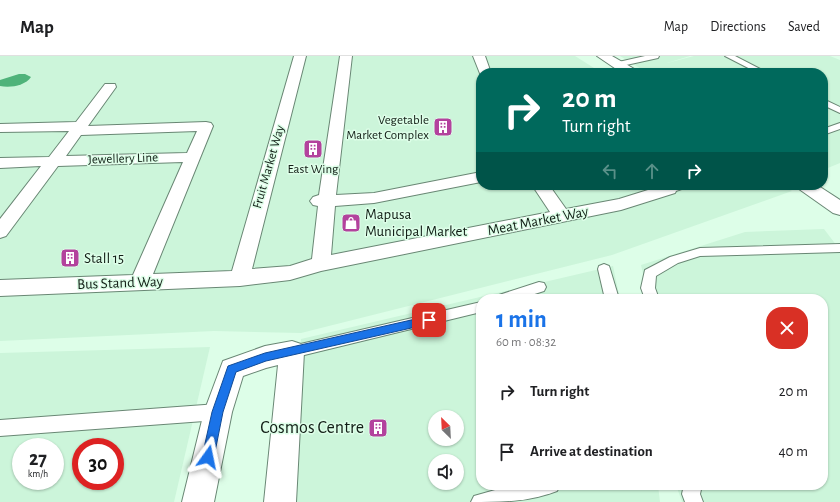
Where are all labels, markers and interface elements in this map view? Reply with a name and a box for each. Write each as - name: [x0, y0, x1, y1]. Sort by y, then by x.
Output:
- text: Map: [20, 18, 54, 37]
- text: Map: [664, 20, 688, 34]
- text: Directions: [710, 20, 766, 34]
- text: Saved: [788, 20, 820, 34]
- icon: right: [496, 84, 548, 136]
- text: 20 m: [562, 85, 617, 113]
- place label: Vegetable Market Complex: [346, 114, 429, 142]
- building icon: Vegetable Market Complex: [432, 116, 454, 138]
- text: Turn right: [562, 118, 631, 136]
- street label: Fruit Market Way: [251, 123, 287, 210]
- building icon: East Wing: [302, 138, 324, 160]
- street label: Jewellery Line: [88, 151, 158, 167]
- icon: left: [599, 160, 621, 182]
- icon: ahead: [641, 160, 663, 182]
- icon: right: [683, 160, 705, 182]
- place label: East Wing: [288, 163, 339, 176]
- street label: Meat Market Way: [486, 204, 590, 238]
- place label: Mapusa Municipal Market: [365, 207, 467, 239]
- shop icon: Mapusa Municipal Market: [340, 212, 362, 234]
- building icon: Stall 15: [59, 247, 81, 269]
- place label: Stall 15: [84, 251, 124, 266]
- street label: Bus Stand Way: [77, 274, 164, 292]
- pin: [412, 303, 446, 337]
- button: close: [766, 307, 808, 349]
- text: 1 min: [496, 308, 547, 332]
- icon: arrive: [418, 309, 440, 331]
- text: 60 m · 08:32: [496, 336, 556, 349]
- icon: right: [496, 381, 518, 403]
- text: Turn right: [530, 384, 589, 399]
- text: 20 m: [779, 384, 808, 399]
- north arrow: [428, 410, 464, 446]
- map controls: [428, 410, 464, 490]
- building icon: Cosmos Centre: [367, 417, 389, 439]
- place label: Cosmos Centre: [260, 419, 364, 437]
- position arrow: [187, 436, 229, 478]
- speed limit sign: 30: [72, 438, 124, 490]
- icon: arrive: [496, 441, 518, 463]
- text: Arrive at destination: [530, 444, 653, 459]
- text: 40 m: [778, 444, 808, 459]
- text: 27: [29, 449, 47, 469]
- button: sound: [428, 454, 464, 490]
- text: km/h: [28, 469, 48, 479]

